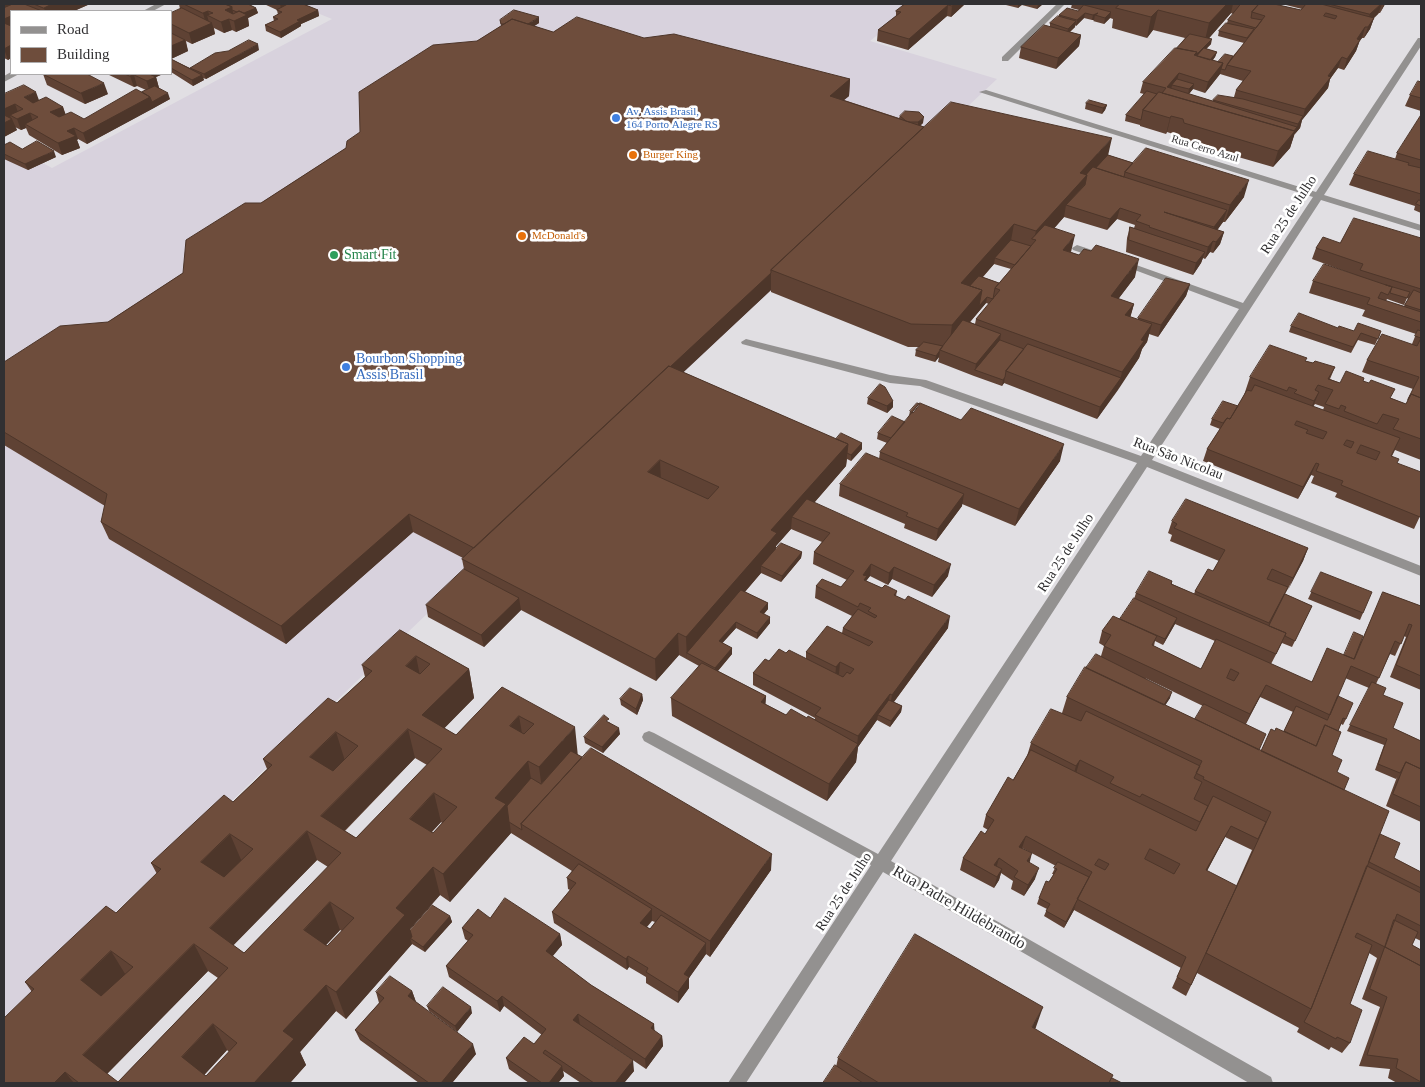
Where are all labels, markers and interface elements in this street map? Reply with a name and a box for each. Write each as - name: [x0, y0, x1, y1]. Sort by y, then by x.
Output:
- legend: [10, 10, 172, 75]
- text: Road: [57, 21, 89, 37]
- text: Building: [57, 46, 110, 62]
- place label: Av. Assis Brasil, 164 Porto Alegre RS: [626, 105, 718, 131]
- marker: Av. Assis Brasil, 164 Porto Alegre RS: [610, 112, 622, 124]
- street label: Rua Cerro Azul: [1170, 133, 1240, 165]
- place label: Burger King: [643, 148, 698, 162]
- marker: Burger King: [627, 149, 639, 161]
- street label: Rua 25 de Julho: [1257, 172, 1321, 258]
- place label: McDonald's: [532, 229, 585, 243]
- marker: McDonald's: [516, 230, 528, 242]
- place label: Smart Fit: [344, 247, 397, 263]
- marker: Smart Fit: [328, 249, 340, 261]
- place label: Bourbon Shopping Assis Brasil: [356, 351, 462, 384]
- marker: Bourbon Shopping Assis Brasil: [340, 361, 352, 373]
- street label: Rua São Nicolau: [1131, 434, 1225, 484]
- street label: Rua 25 de Julho: [1034, 510, 1098, 596]
- street label: Rua 25 de Julho: [812, 849, 876, 935]
- street label: Rua Padre Hildebrando: [889, 862, 1029, 954]

